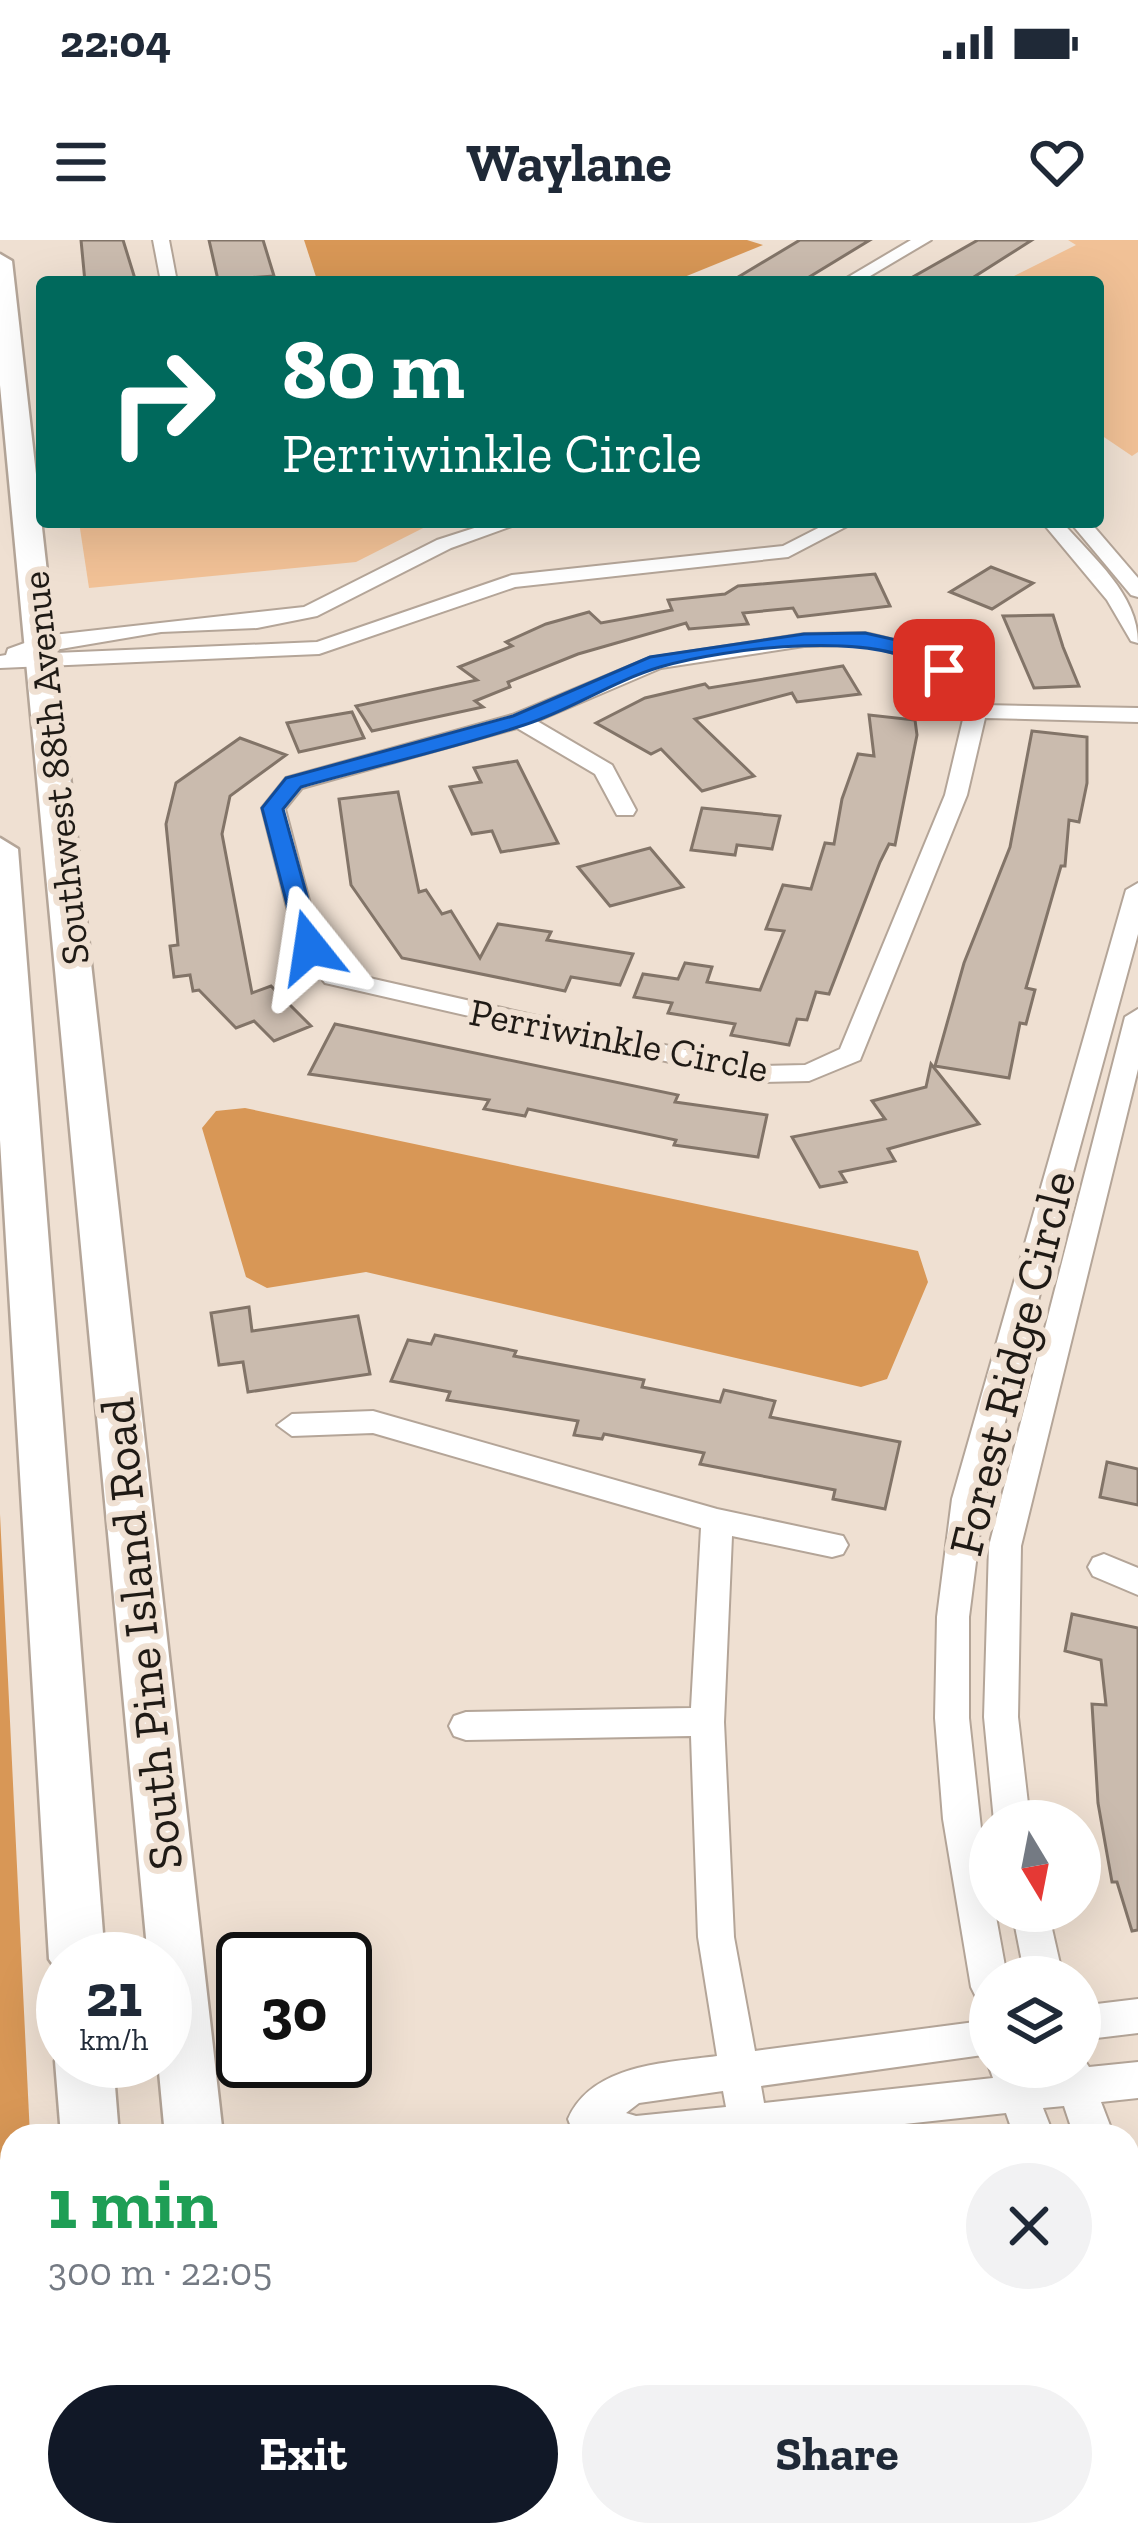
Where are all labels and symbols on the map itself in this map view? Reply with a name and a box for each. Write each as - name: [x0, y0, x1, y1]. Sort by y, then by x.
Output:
- street label: Southwest 88th Avenue: [11, 569, 99, 967]
- pin: [893, 619, 995, 721]
- position arrow: [247, 884, 373, 1010]
- street label: Perriwinkle Circle: [466, 988, 772, 1092]
- street label: Forest Ridge Circle: [937, 1165, 1087, 1561]
- street label: South Pine Island Road: [88, 1395, 194, 1873]
- north arrow: [969, 1800, 1101, 1932]
- speed limit sign: 30: [216, 1932, 372, 2088]

